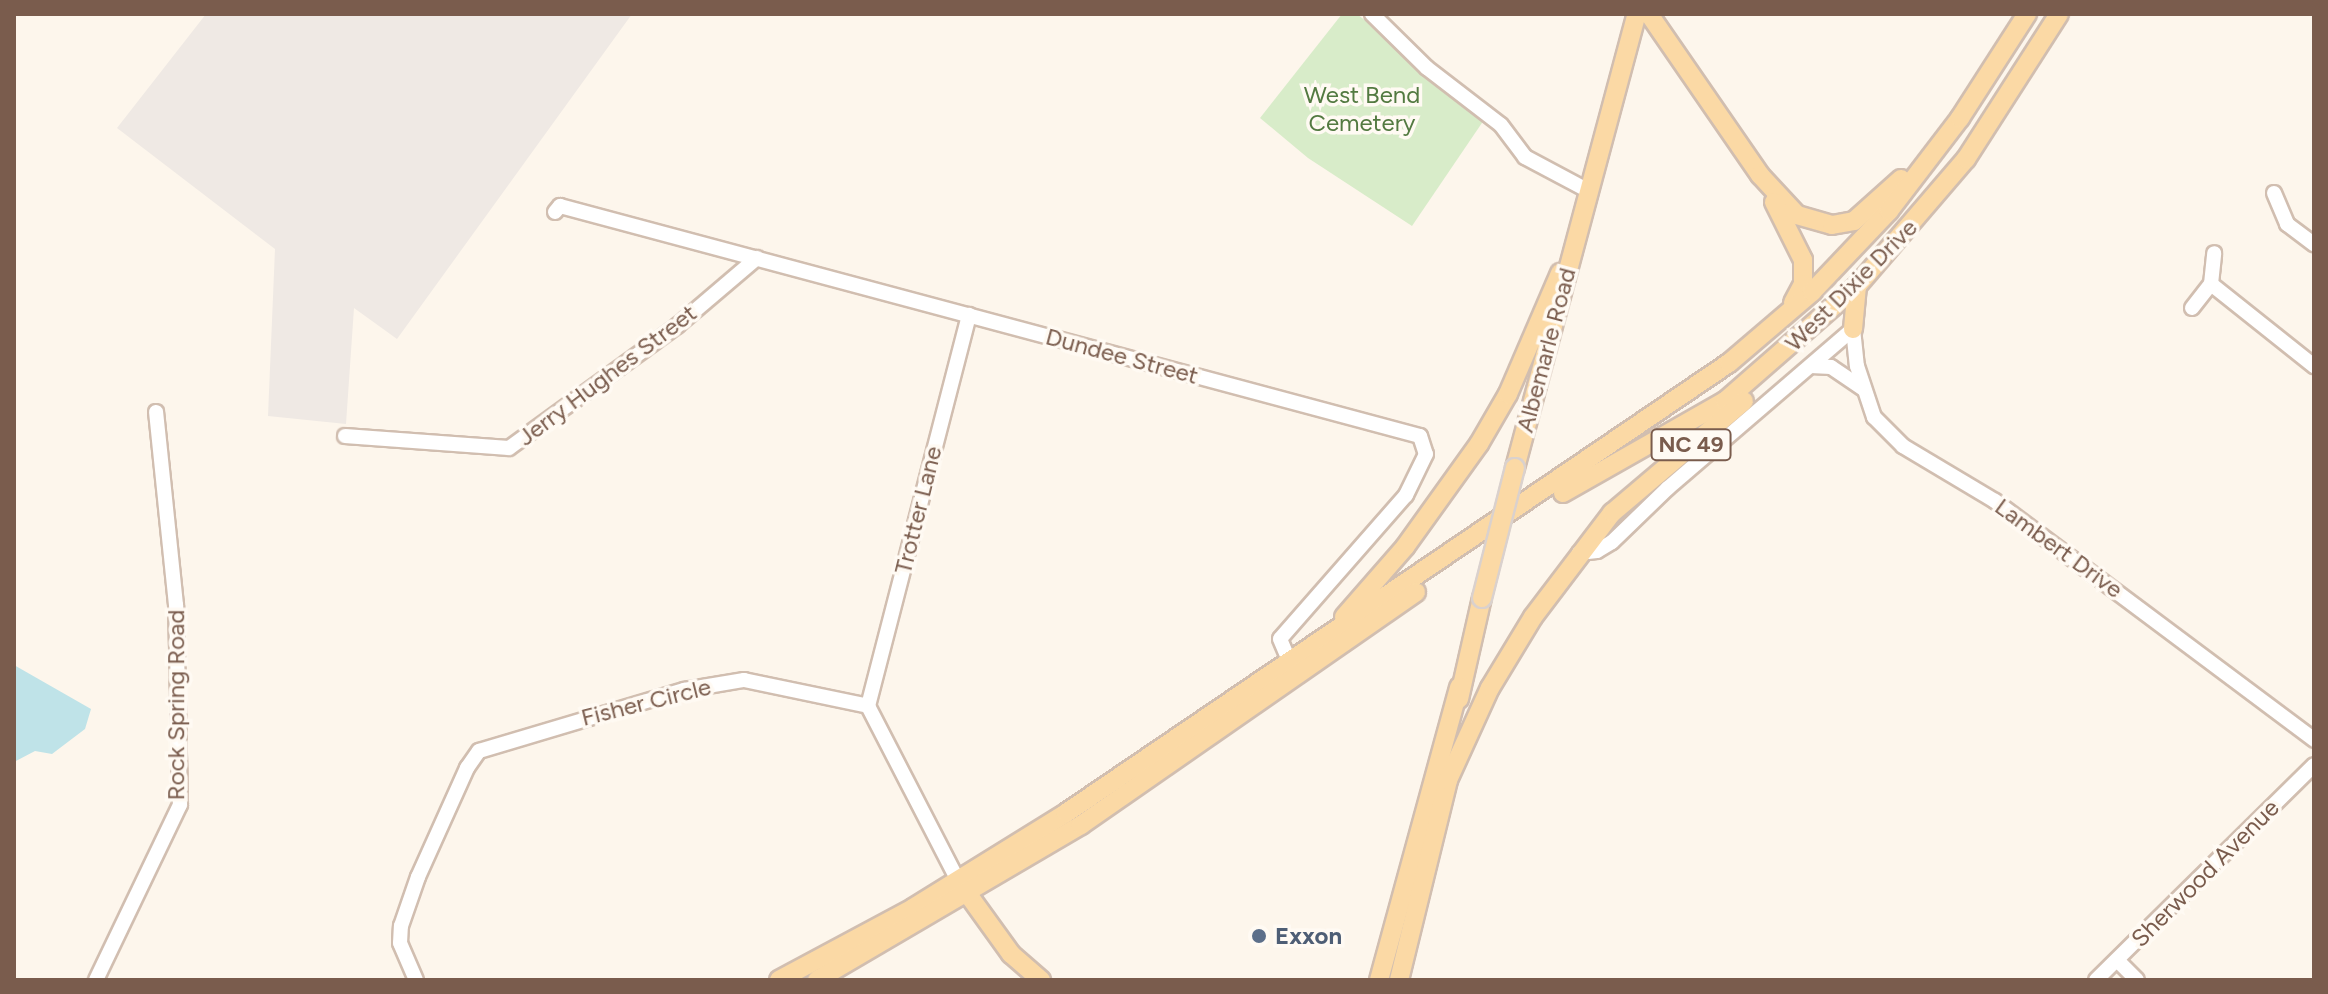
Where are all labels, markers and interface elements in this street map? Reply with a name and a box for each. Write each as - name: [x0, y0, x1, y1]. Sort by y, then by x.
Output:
- park label: West Bend Cemetery: [1304, 81, 1420, 137]
- street label: West Dixie Drive: [1779, 213, 1923, 357]
- street label: Albemarle Road: [1510, 265, 1582, 435]
- street label: Jerry Hughes Street: [512, 298, 702, 452]
- street label: Dundee Street: [1043, 322, 1201, 390]
- road number: NC 49: [1649, 427, 1733, 463]
- street label: Trotter Lane: [888, 443, 948, 577]
- street label: Lambert Drive: [1989, 492, 2129, 604]
- street label: Rock Spring Road: [162, 610, 190, 800]
- street label: Fisher Circle: [578, 672, 714, 732]
- street label: Sherwood Avenue: [2125, 793, 2285, 953]
- place label: Exxon: [1275, 922, 1342, 950]
- marker: Exxon: [1250, 927, 1268, 945]

